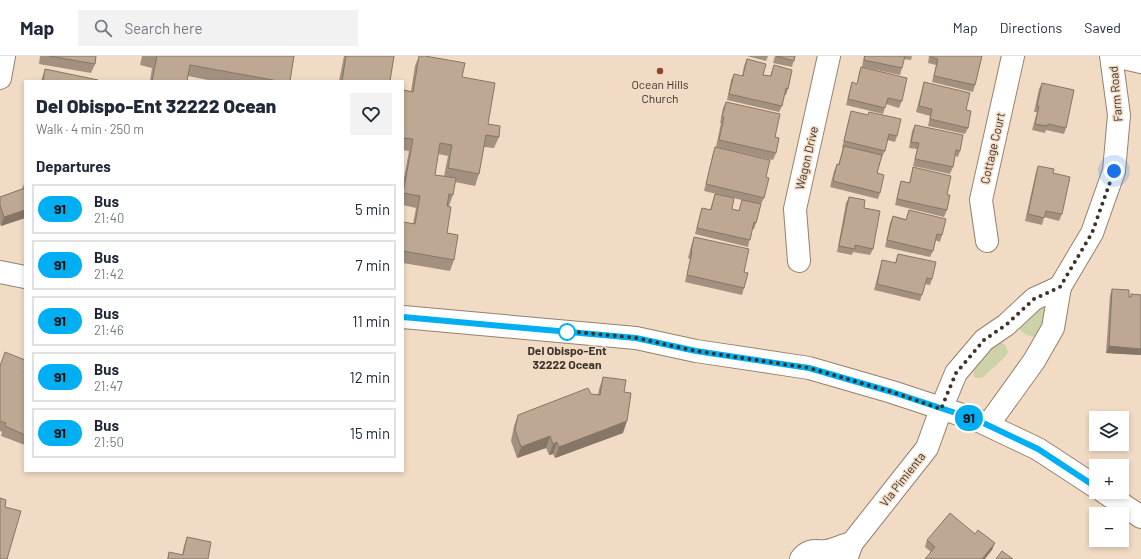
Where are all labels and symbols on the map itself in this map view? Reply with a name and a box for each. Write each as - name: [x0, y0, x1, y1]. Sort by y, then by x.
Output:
- marker: Ocean Hills Church: [655, 66, 665, 76]
- street label: Farm Road: [1106, 66, 1124, 122]
- place label: Ocean Hills Church: [631, 77, 689, 105]
- street label: Cottage Court: [977, 111, 1007, 185]
- street label: Wagon Drive: [792, 125, 820, 191]
- your location: [1104, 161, 1124, 181]
- marker: Del Obispo-Ent 32222 Ocean: [558, 323, 576, 341]
- place label: Del Obispo-Ent 32222 Ocean: [527, 343, 607, 371]
- line badge: 91: [951, 405, 987, 431]
- street label: Via Pimienta: [876, 449, 928, 509]

